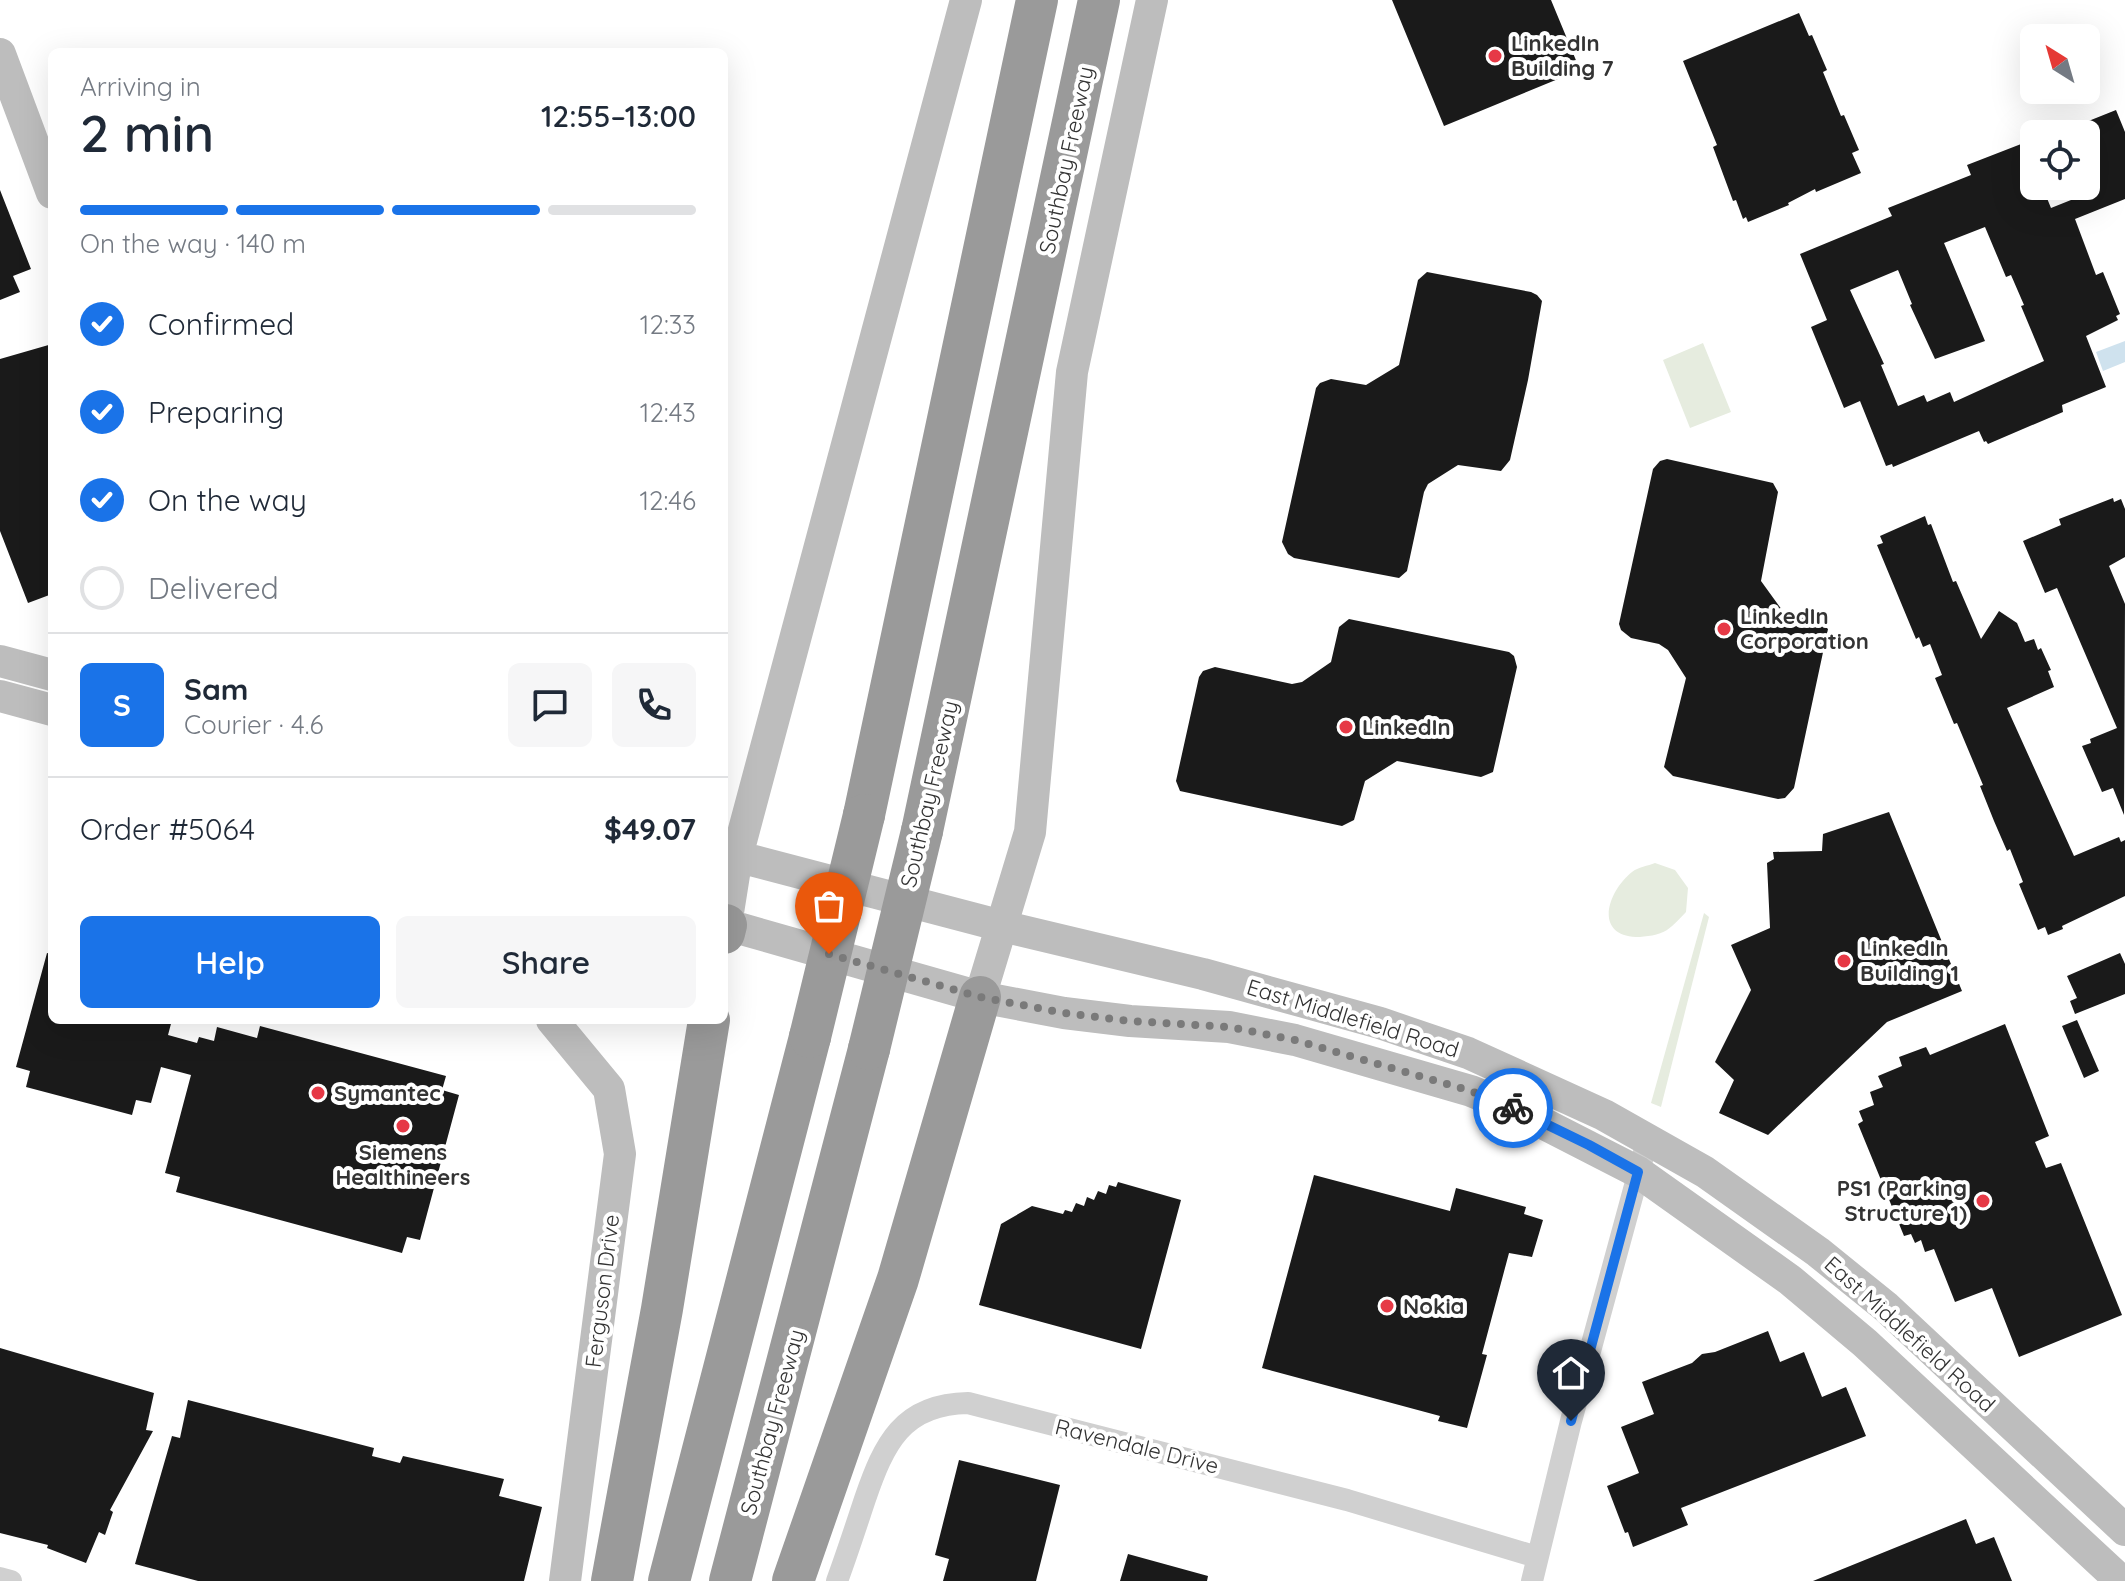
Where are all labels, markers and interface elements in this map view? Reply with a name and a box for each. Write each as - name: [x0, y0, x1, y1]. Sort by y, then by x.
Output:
- north arrow: [2020, 24, 2100, 104]
- map controls: [2020, 24, 2100, 200]
- place label: LinkedIn Building 7: [1511, 29, 1614, 82]
- marker: LinkedIn Building 7: [1486, 47, 1504, 65]
- street label: Southbay Freeway: [1032, 64, 1100, 256]
- text: Arriving in: [80, 70, 201, 103]
- text: 12:55–13:00: [541, 97, 696, 135]
- text: 2 min: [80, 100, 214, 165]
- button: locate: [2020, 120, 2100, 200]
- text: On the way · 140 m: [80, 227, 306, 260]
- icon: check: [80, 302, 124, 346]
- text: Confirmed: [148, 305, 294, 343]
- text: 12:33: [640, 308, 696, 341]
- icon: check: [80, 390, 124, 434]
- text: Preparing: [148, 393, 284, 431]
- text: 12:43: [640, 396, 696, 429]
- icon: check: [80, 478, 124, 522]
- text: On the way: [148, 481, 307, 519]
- text: 12:46: [639, 484, 696, 517]
- text: Delivered: [148, 569, 279, 607]
- place label: LinkedIn Corporation: [1740, 602, 1869, 655]
- marker: LinkedIn Corporation: [1715, 620, 1733, 638]
- button: chat: [508, 663, 592, 747]
- button: phone: [612, 663, 696, 747]
- text: Sam: [184, 670, 248, 708]
- text: S: [113, 686, 131, 724]
- street label: Southbay Freeway: [894, 698, 964, 890]
- text: Courier · 4.6: [184, 708, 323, 741]
- place label: LinkedIn: [1362, 713, 1451, 741]
- marker: LinkedIn: [1337, 718, 1355, 736]
- text: Order #5064: [80, 810, 255, 848]
- text: $49.07: [604, 810, 696, 848]
- pin: [795, 872, 863, 954]
- icon: bag: [807, 884, 851, 928]
- button: Help: [80, 916, 380, 1008]
- button: Share: [396, 916, 696, 1008]
- place label: LinkedIn Building 1: [1860, 934, 1959, 987]
- marker: LinkedIn Building 1: [1835, 952, 1853, 970]
- street label: East Middlefield Road: [1244, 972, 1462, 1064]
- courier: [1473, 1068, 1553, 1148]
- place label: Symantec: [334, 1079, 441, 1107]
- marker: Symantec: [309, 1084, 327, 1102]
- icon: bike: [1491, 1086, 1535, 1130]
- marker: Siemens Healthineers: [394, 1117, 412, 1135]
- place label: Siemens Healthineers: [336, 1138, 470, 1191]
- place label: PS1 (Parking Structure 1): [1837, 1174, 1967, 1227]
- marker: PS1 (Parking Structure 1): [1974, 1192, 1992, 1210]
- street label: Ferguson Drive: [579, 1213, 625, 1369]
- street label: East Middlefield Road: [1819, 1250, 2001, 1418]
- place label: Nokia: [1403, 1292, 1464, 1320]
- marker: Nokia: [1378, 1297, 1396, 1315]
- street label: Southbay Freeway: [734, 1326, 810, 1518]
- pin: [1537, 1339, 1605, 1421]
- icon: home: [1549, 1351, 1593, 1395]
- street label: Ravendale Drive: [1052, 1412, 1222, 1480]

